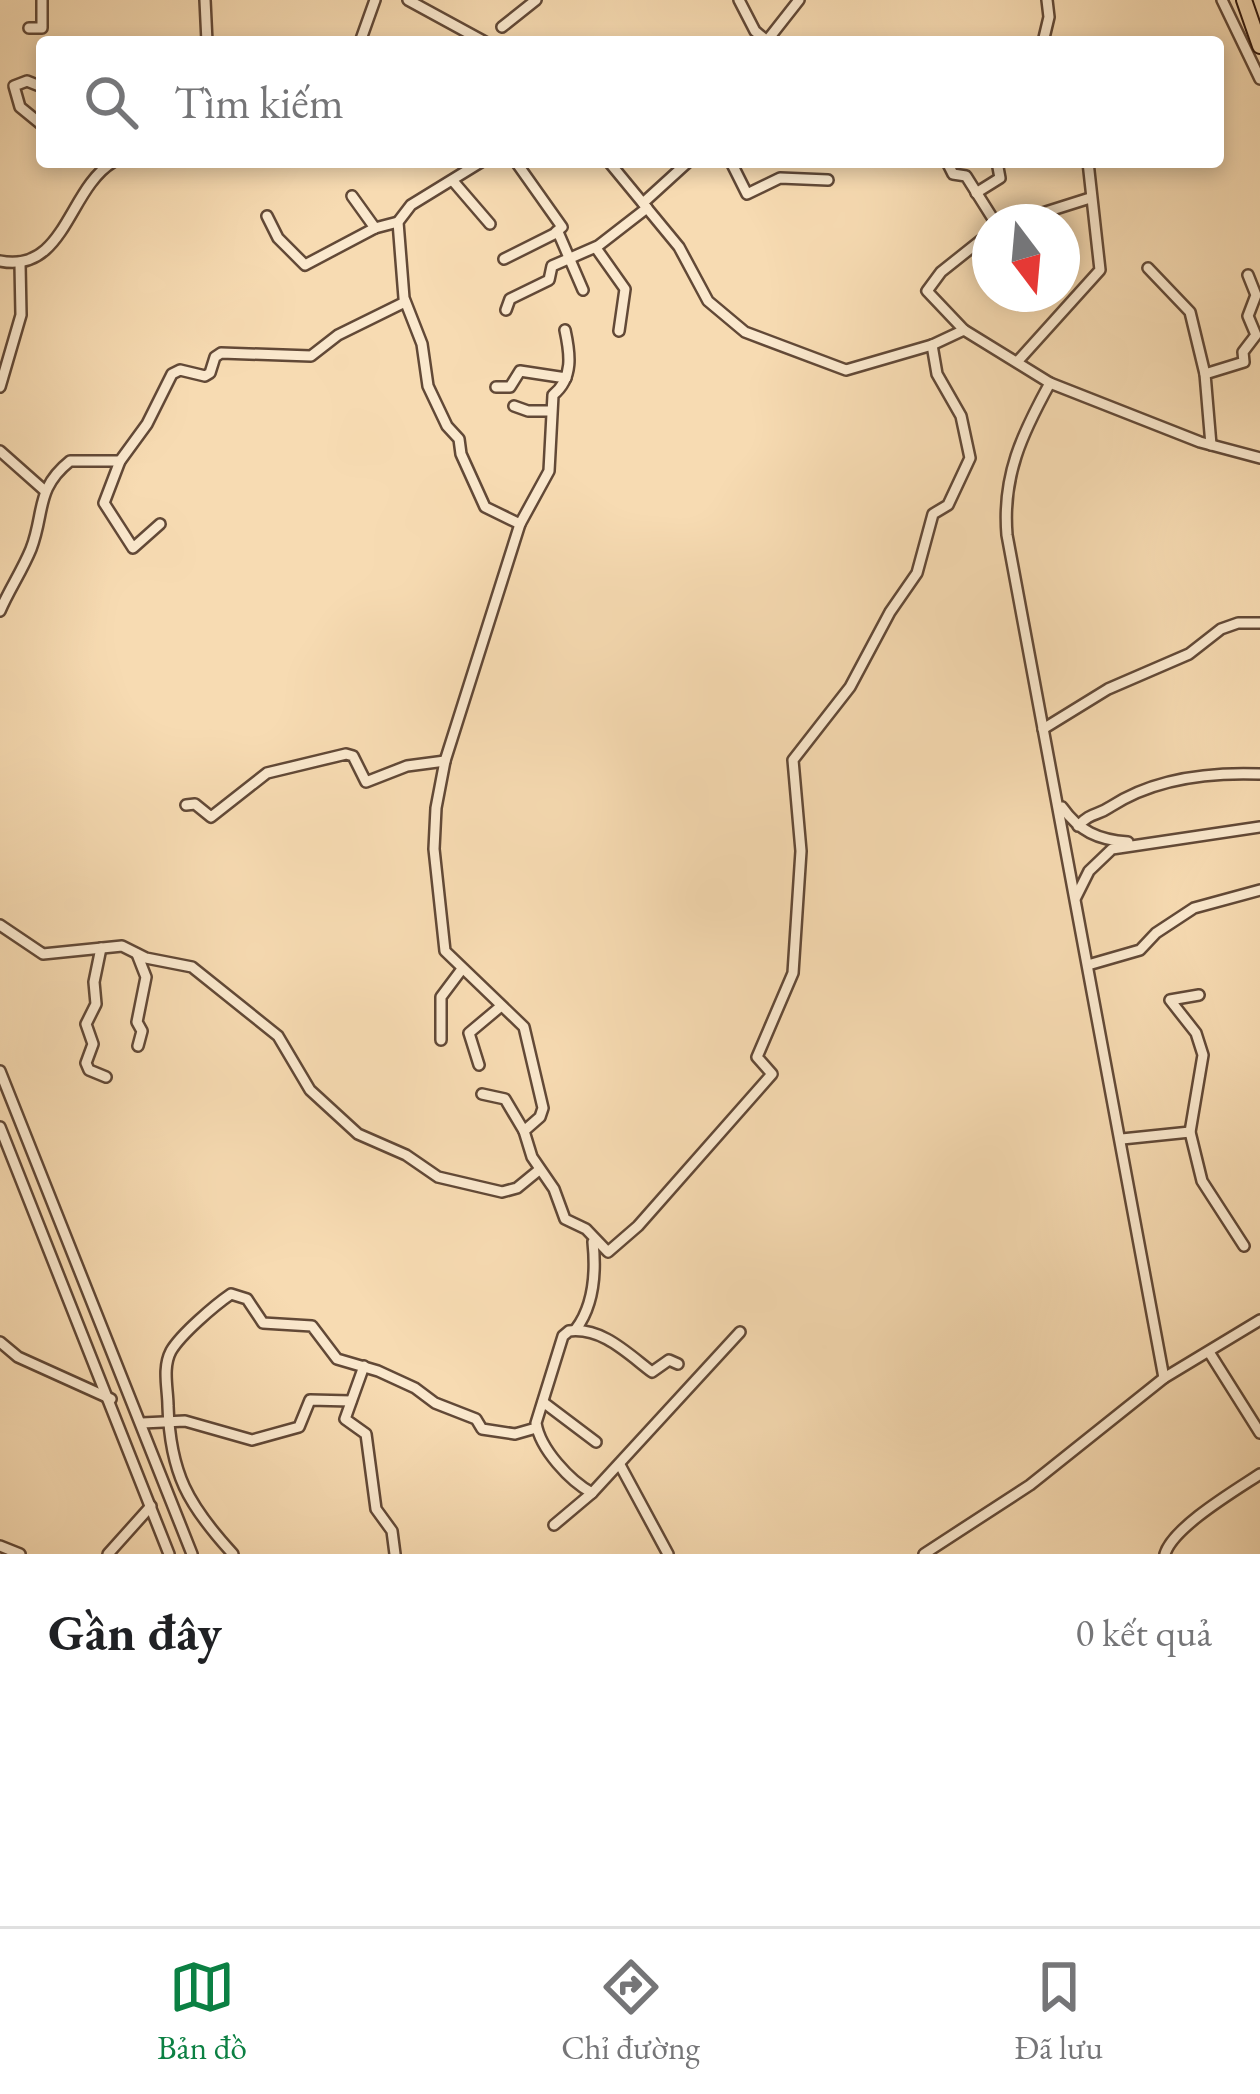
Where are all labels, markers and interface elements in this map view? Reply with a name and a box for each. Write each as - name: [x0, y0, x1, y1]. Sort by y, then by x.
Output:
- search box: [36, 36, 1224, 168]
- icon: search: [78, 69, 144, 135]
- text: Tìm kiếm: [174, 73, 344, 131]
- north arrow: [972, 204, 1080, 312]
- text: Gần đây: [48, 1599, 222, 1665]
- text: 0 kết quả: [1075, 1607, 1212, 1658]
- tab: Bản đồ: [157, 1954, 247, 2069]
- tab: Chỉ đường: [561, 1954, 700, 2069]
- tab: Đã lưu: [1014, 1954, 1103, 2069]

